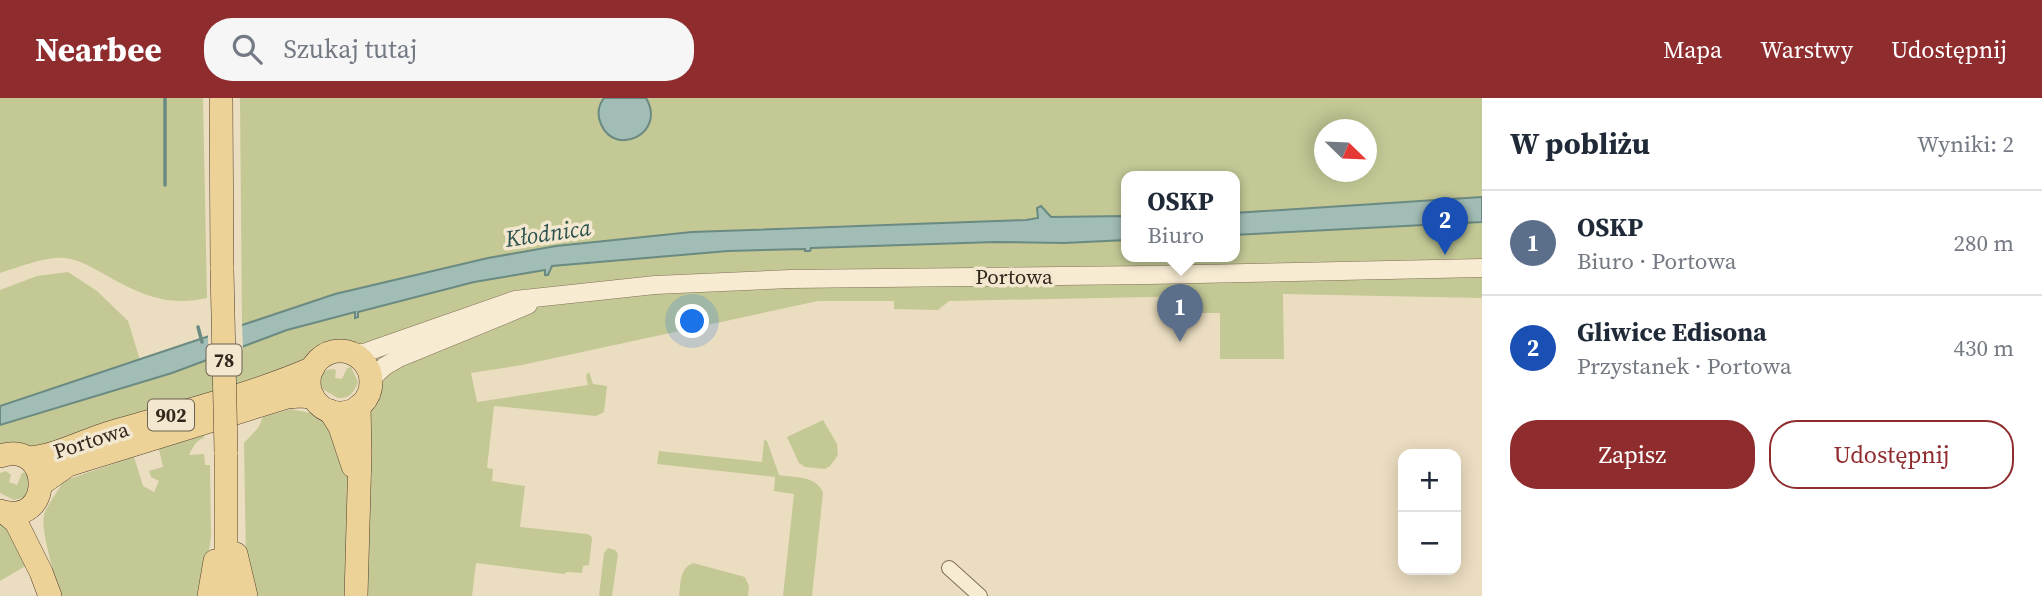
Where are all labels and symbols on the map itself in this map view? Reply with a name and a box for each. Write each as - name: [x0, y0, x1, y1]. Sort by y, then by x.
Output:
- north arrow: [1314, 119, 1377, 182]
- pin: 2: [1422, 197, 1468, 255]
- water label: Kłodnica: [502, 211, 593, 255]
- street label: Portowa: [975, 262, 1053, 291]
- pin: 1: [1157, 284, 1203, 342]
- your location: [675, 304, 709, 338]
- road number: 78: [206, 344, 242, 376]
- road number: 902: [148, 400, 194, 430]
- street label: Portowa: [50, 414, 133, 466]

